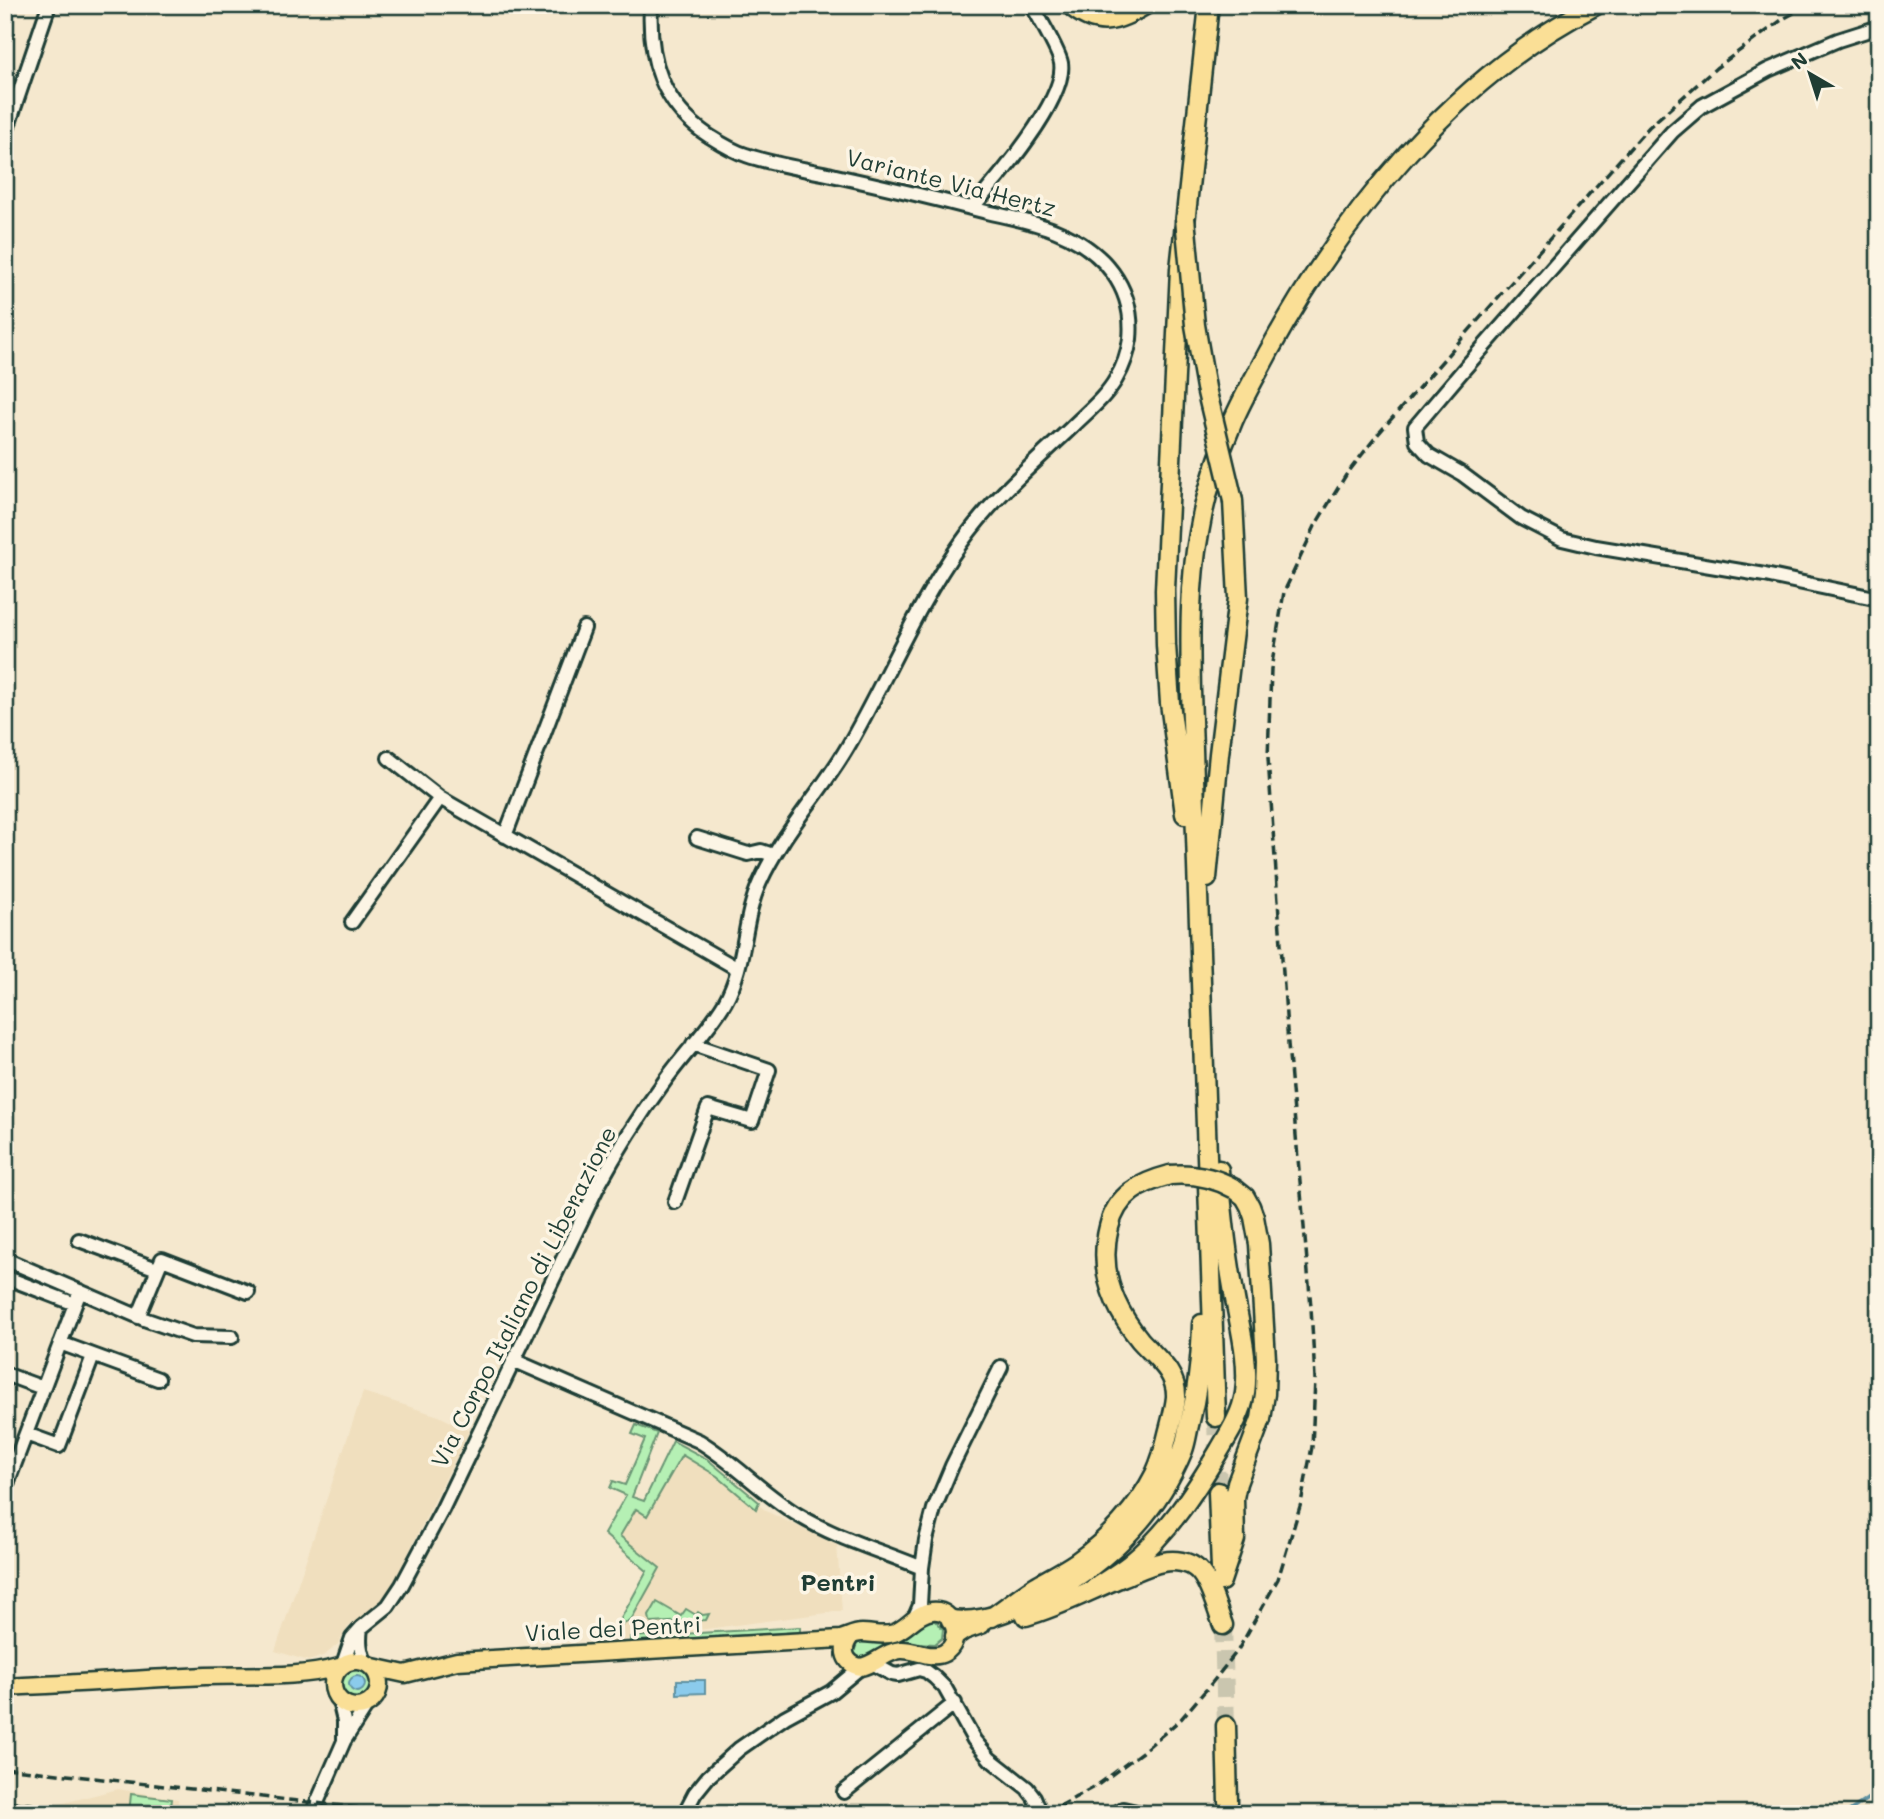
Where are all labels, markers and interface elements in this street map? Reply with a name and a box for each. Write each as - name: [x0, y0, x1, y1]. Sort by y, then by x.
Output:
- north arrow: [1776, 38, 1846, 108]
- text: N: [1786, 46, 1812, 75]
- street label: Variante Via Hertz: [843, 141, 1059, 223]
- street label: Via Corpo Italiano di Liberazione: [424, 1121, 623, 1472]
- district label: Pentri: [800, 1566, 876, 1597]
- street label: Viale dei Pentri: [524, 1608, 702, 1648]

